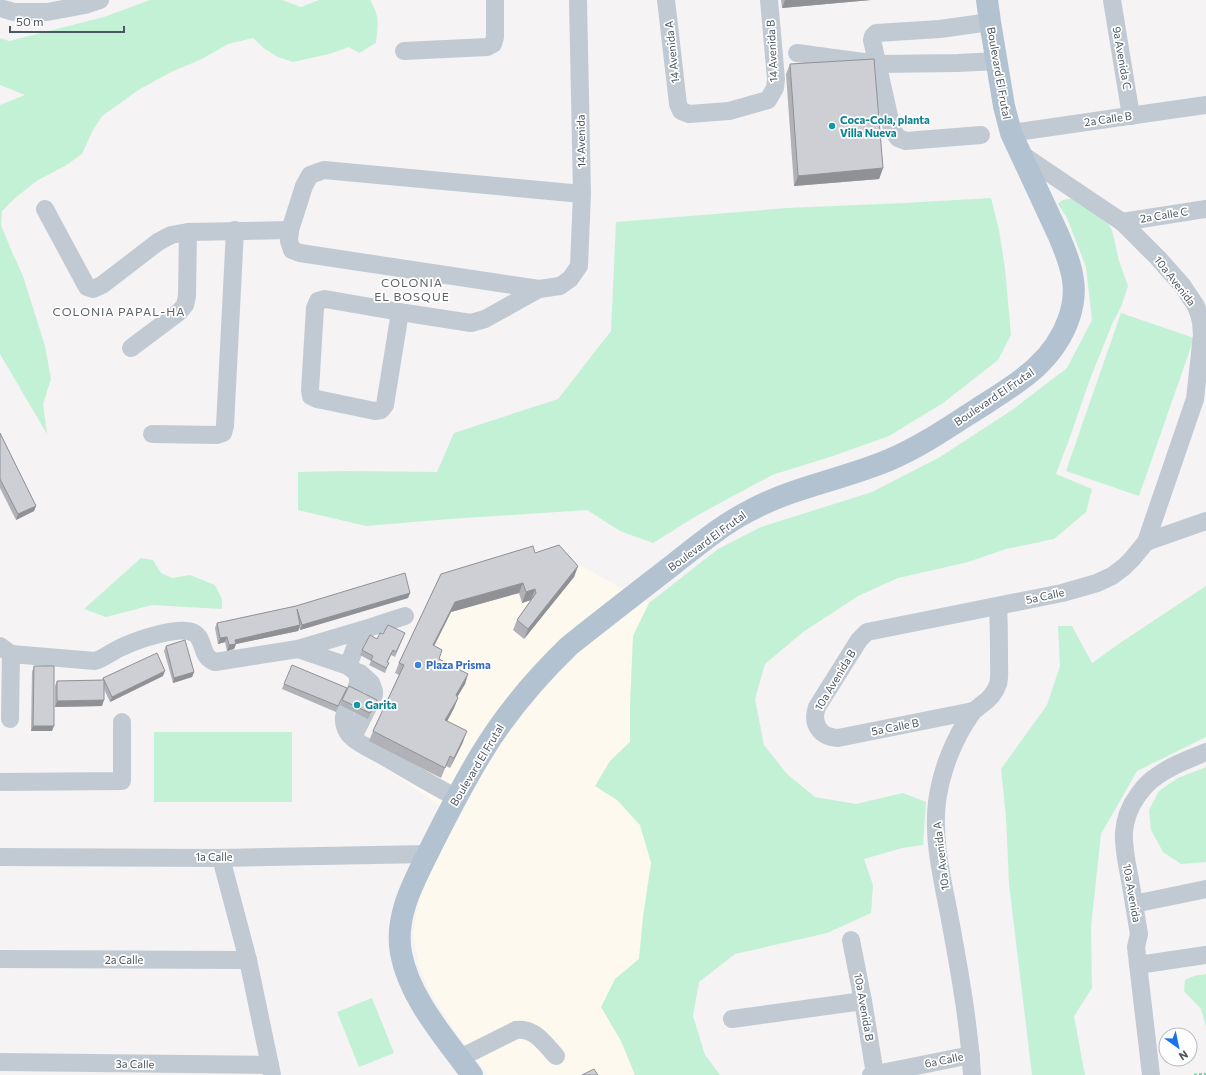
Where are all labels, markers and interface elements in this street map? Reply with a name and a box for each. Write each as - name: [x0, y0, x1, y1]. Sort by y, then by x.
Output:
- scale bar: [10, 8, 124, 34]
- text: 50 m: [16, 14, 44, 28]
- street label: 14 Avenida A: [662, 20, 681, 84]
- street label: 14 Avenida B: [763, 20, 780, 82]
- street label: 9a Avenida C: [1111, 25, 1134, 90]
- street label: Boulevard El Frutal: [985, 26, 1014, 120]
- street label: 2a Calle B: [1083, 109, 1133, 128]
- place label: Coca-Cola, planta Villa Nueva: [840, 113, 930, 139]
- street label: 14 Avenida: [574, 114, 587, 168]
- marker: Coca-Cola, planta Villa Nueva: [827, 121, 837, 131]
- street label: 2a Calle C: [1139, 204, 1189, 225]
- street label: 10a Avenida: [1152, 253, 1199, 308]
- district label: COLONIA EL BOSQUE: [374, 275, 450, 303]
- district label: COLONIA PAPAL-HA: [52, 304, 186, 318]
- street label: Boulevard El Frutal: [951, 365, 1036, 428]
- street label: Boulevard El Frutal: [665, 508, 748, 573]
- street label: 5a Calle: [1025, 585, 1065, 606]
- street label: 10a Avenida B: [811, 647, 858, 712]
- place label: Plaza Prisma: [426, 658, 491, 671]
- marker: Plaza Prisma: [413, 660, 423, 670]
- place label: Garita: [365, 698, 397, 711]
- marker: Garita: [352, 700, 362, 710]
- street label: 5a Calle B: [870, 716, 920, 737]
- street label: Boulevard El Frutal: [447, 721, 506, 808]
- street label: 10a Avenida A: [930, 821, 951, 891]
- street label: 1a Calle: [195, 850, 233, 863]
- street label: 10a Avenida: [1121, 863, 1144, 923]
- street label: 2a Calle: [105, 953, 144, 966]
- street label: 10a Avenida B: [852, 972, 877, 1042]
- north arrow: [1158, 1027, 1198, 1067]
- text: N: [1177, 1048, 1191, 1064]
- street label: 6a Calle: [923, 1049, 965, 1070]
- street label: 3a Calle: [115, 1057, 155, 1070]

